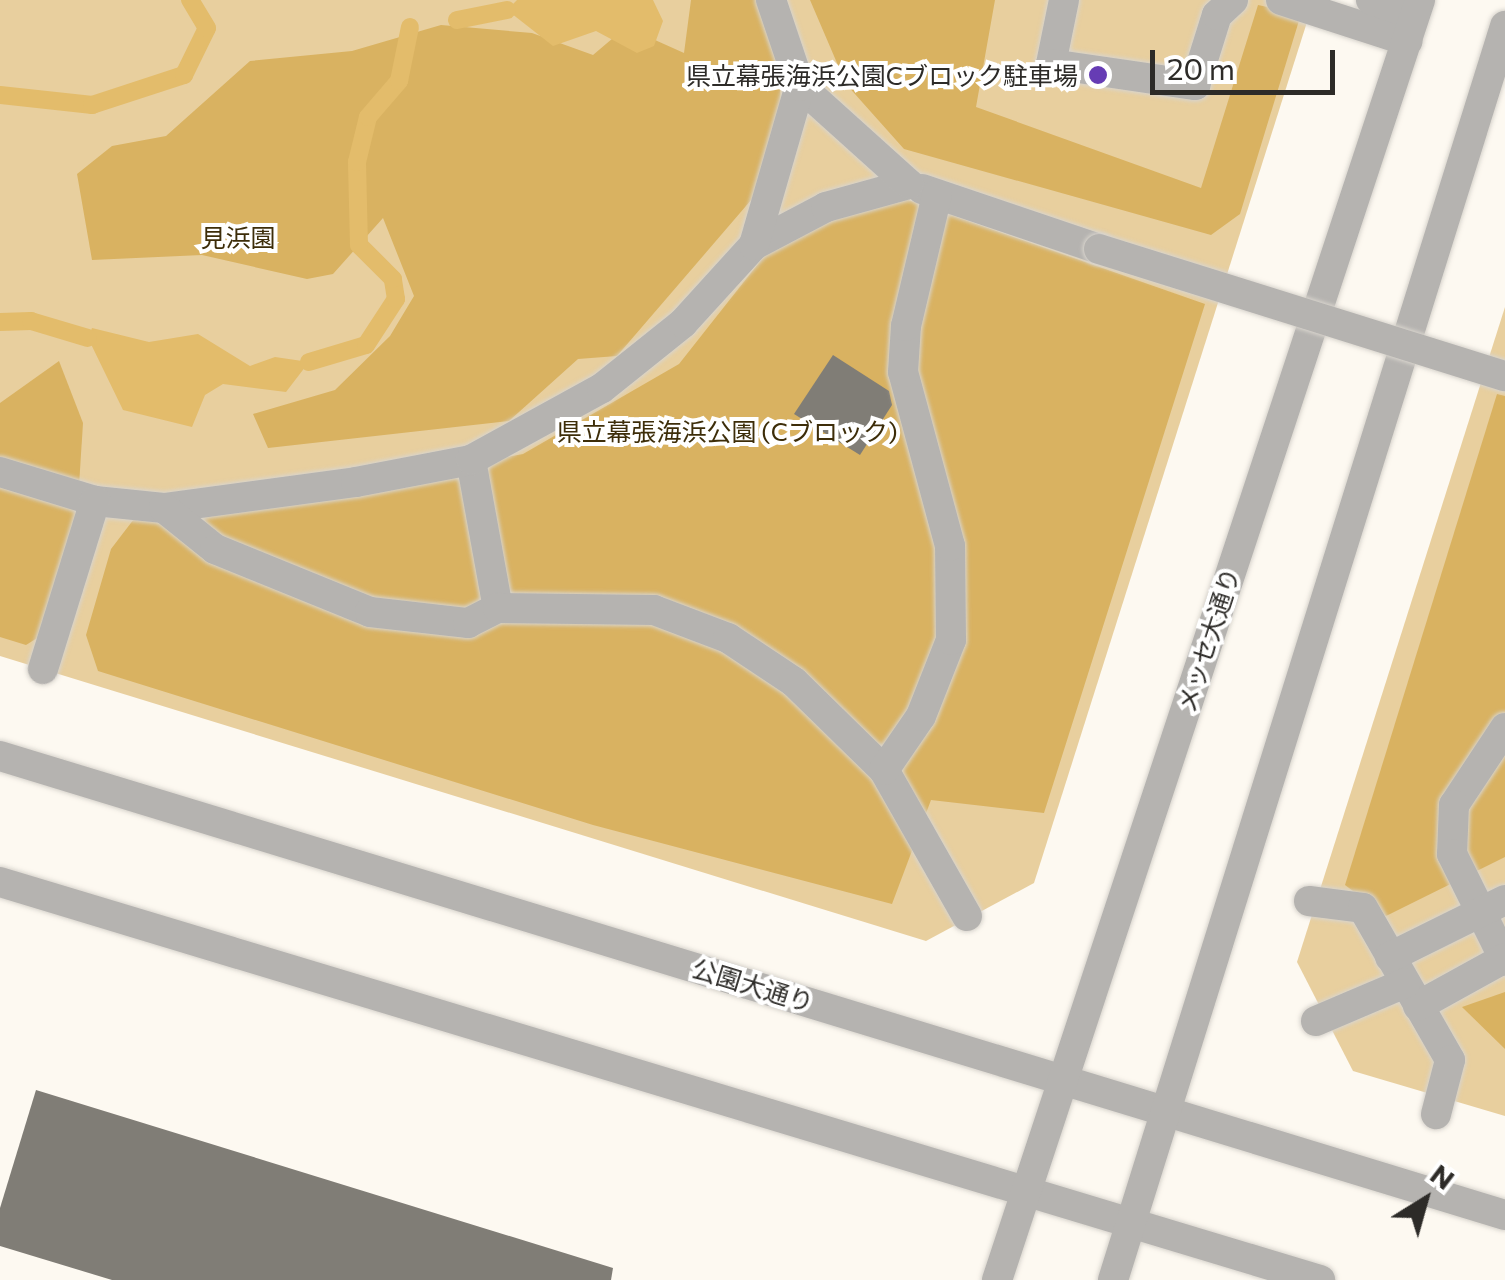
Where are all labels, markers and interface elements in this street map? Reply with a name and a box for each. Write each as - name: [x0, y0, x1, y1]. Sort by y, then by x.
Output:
- scale bar: [1155, 30, 1340, 92]
- text: 20 m: [1167, 49, 1235, 86]
- place label: 県立幕張海浜公園Cブロック駐車場: [686, 60, 1078, 90]
- marker: 県立幕張海浜公園Cブロック駐車場: [1087, 64, 1109, 86]
- park label: 見浜園: [201, 222, 275, 252]
- park label: 県立幕張海浜公園 (Cブロック): [557, 416, 897, 446]
- street label: メッセ大通り: [1171, 564, 1245, 716]
- street label: 公園大通り: [689, 952, 817, 1018]
- north arrow: [1375, 1150, 1475, 1250]
- text: N: [1424, 1156, 1462, 1196]

